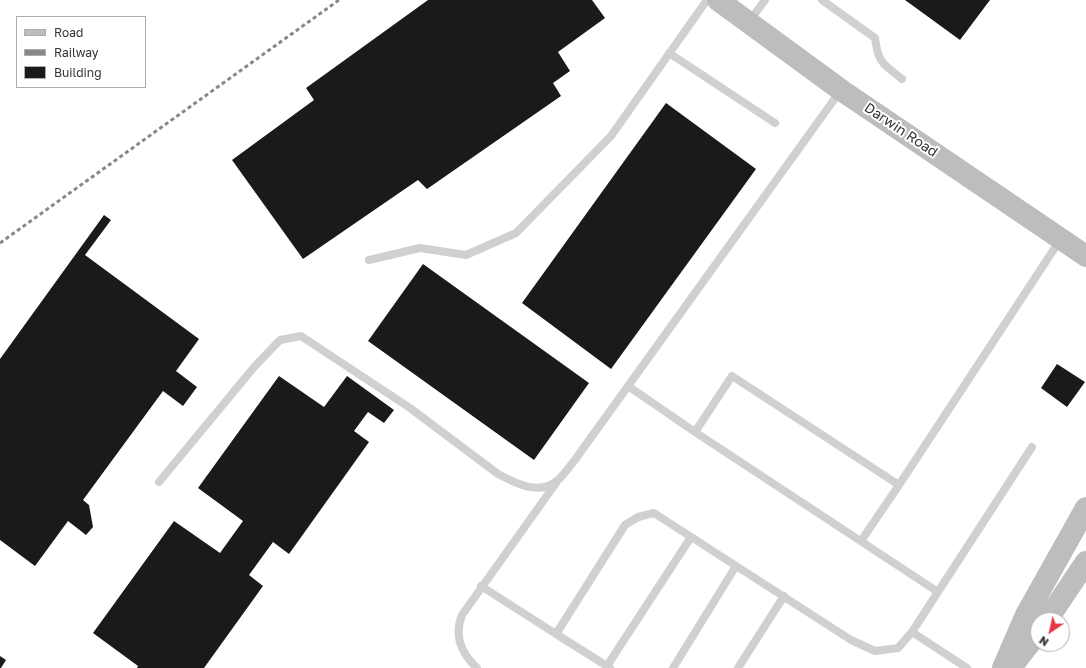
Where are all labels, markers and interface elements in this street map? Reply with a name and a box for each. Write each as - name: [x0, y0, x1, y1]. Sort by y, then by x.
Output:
- legend: [16, 16, 146, 88]
- text: Road: [54, 25, 83, 40]
- text: Railway: [54, 45, 99, 60]
- text: Building: [54, 65, 102, 80]
- street label: Darwin Road: [861, 99, 941, 161]
- north arrow: [1030, 612, 1070, 652]
- text: N: [1036, 634, 1051, 649]

